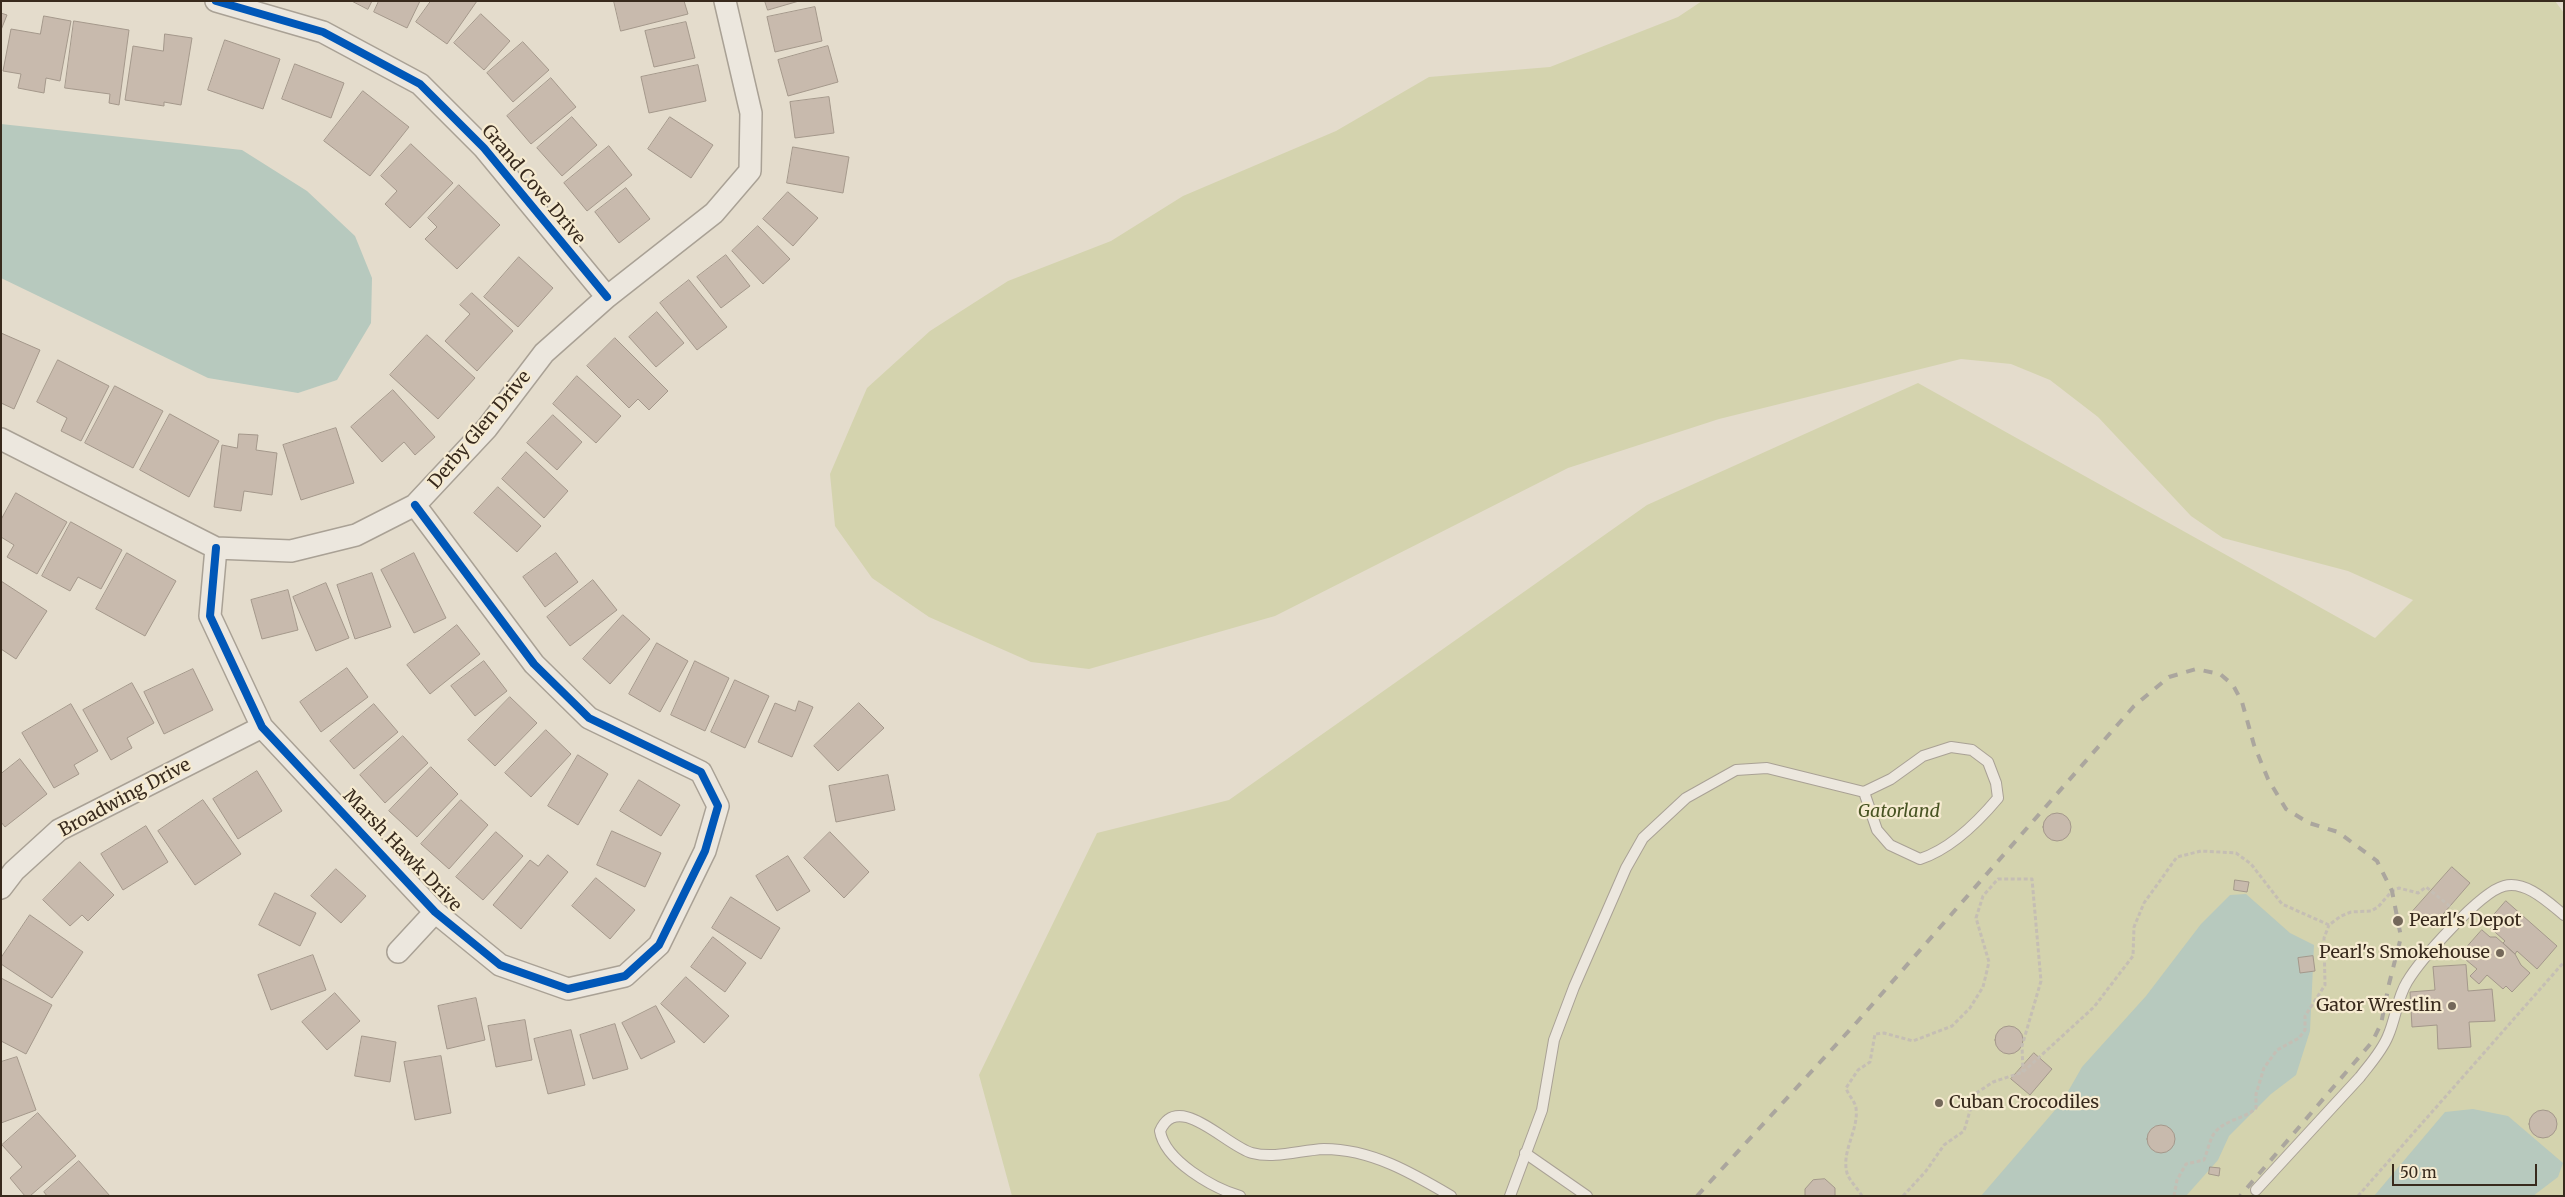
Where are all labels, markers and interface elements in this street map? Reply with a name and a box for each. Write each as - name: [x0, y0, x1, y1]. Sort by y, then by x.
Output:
- street label: Grand Cove Drive: [477, 121, 589, 249]
- street label: Derby Glen Drive: [424, 367, 536, 493]
- street label: Broadwing Drive: [56, 754, 194, 842]
- street label: Marsh Hawk Drive: [338, 785, 466, 917]
- park label: Gatorland: [1858, 801, 1940, 823]
- place label: Pearl's Depot: [2409, 910, 2522, 932]
- marker: Pearl's Depot: [2391, 914, 2405, 928]
- place label: Pearl's Smokehouse: [2319, 942, 2490, 964]
- marker: Pearl's Smokehouse: [2494, 947, 2506, 959]
- place label: Gator Wrestlin: [2316, 995, 2442, 1017]
- marker: Gator Wrestlin: [2446, 1000, 2458, 1012]
- place label: Cuban Crocodiles: [1949, 1092, 2099, 1114]
- marker: Cuban Crocodiles: [1933, 1097, 1945, 1109]
- scale bar: [2395, 1154, 2540, 1186]
- text: 50 m: [2400, 1163, 2437, 1182]

